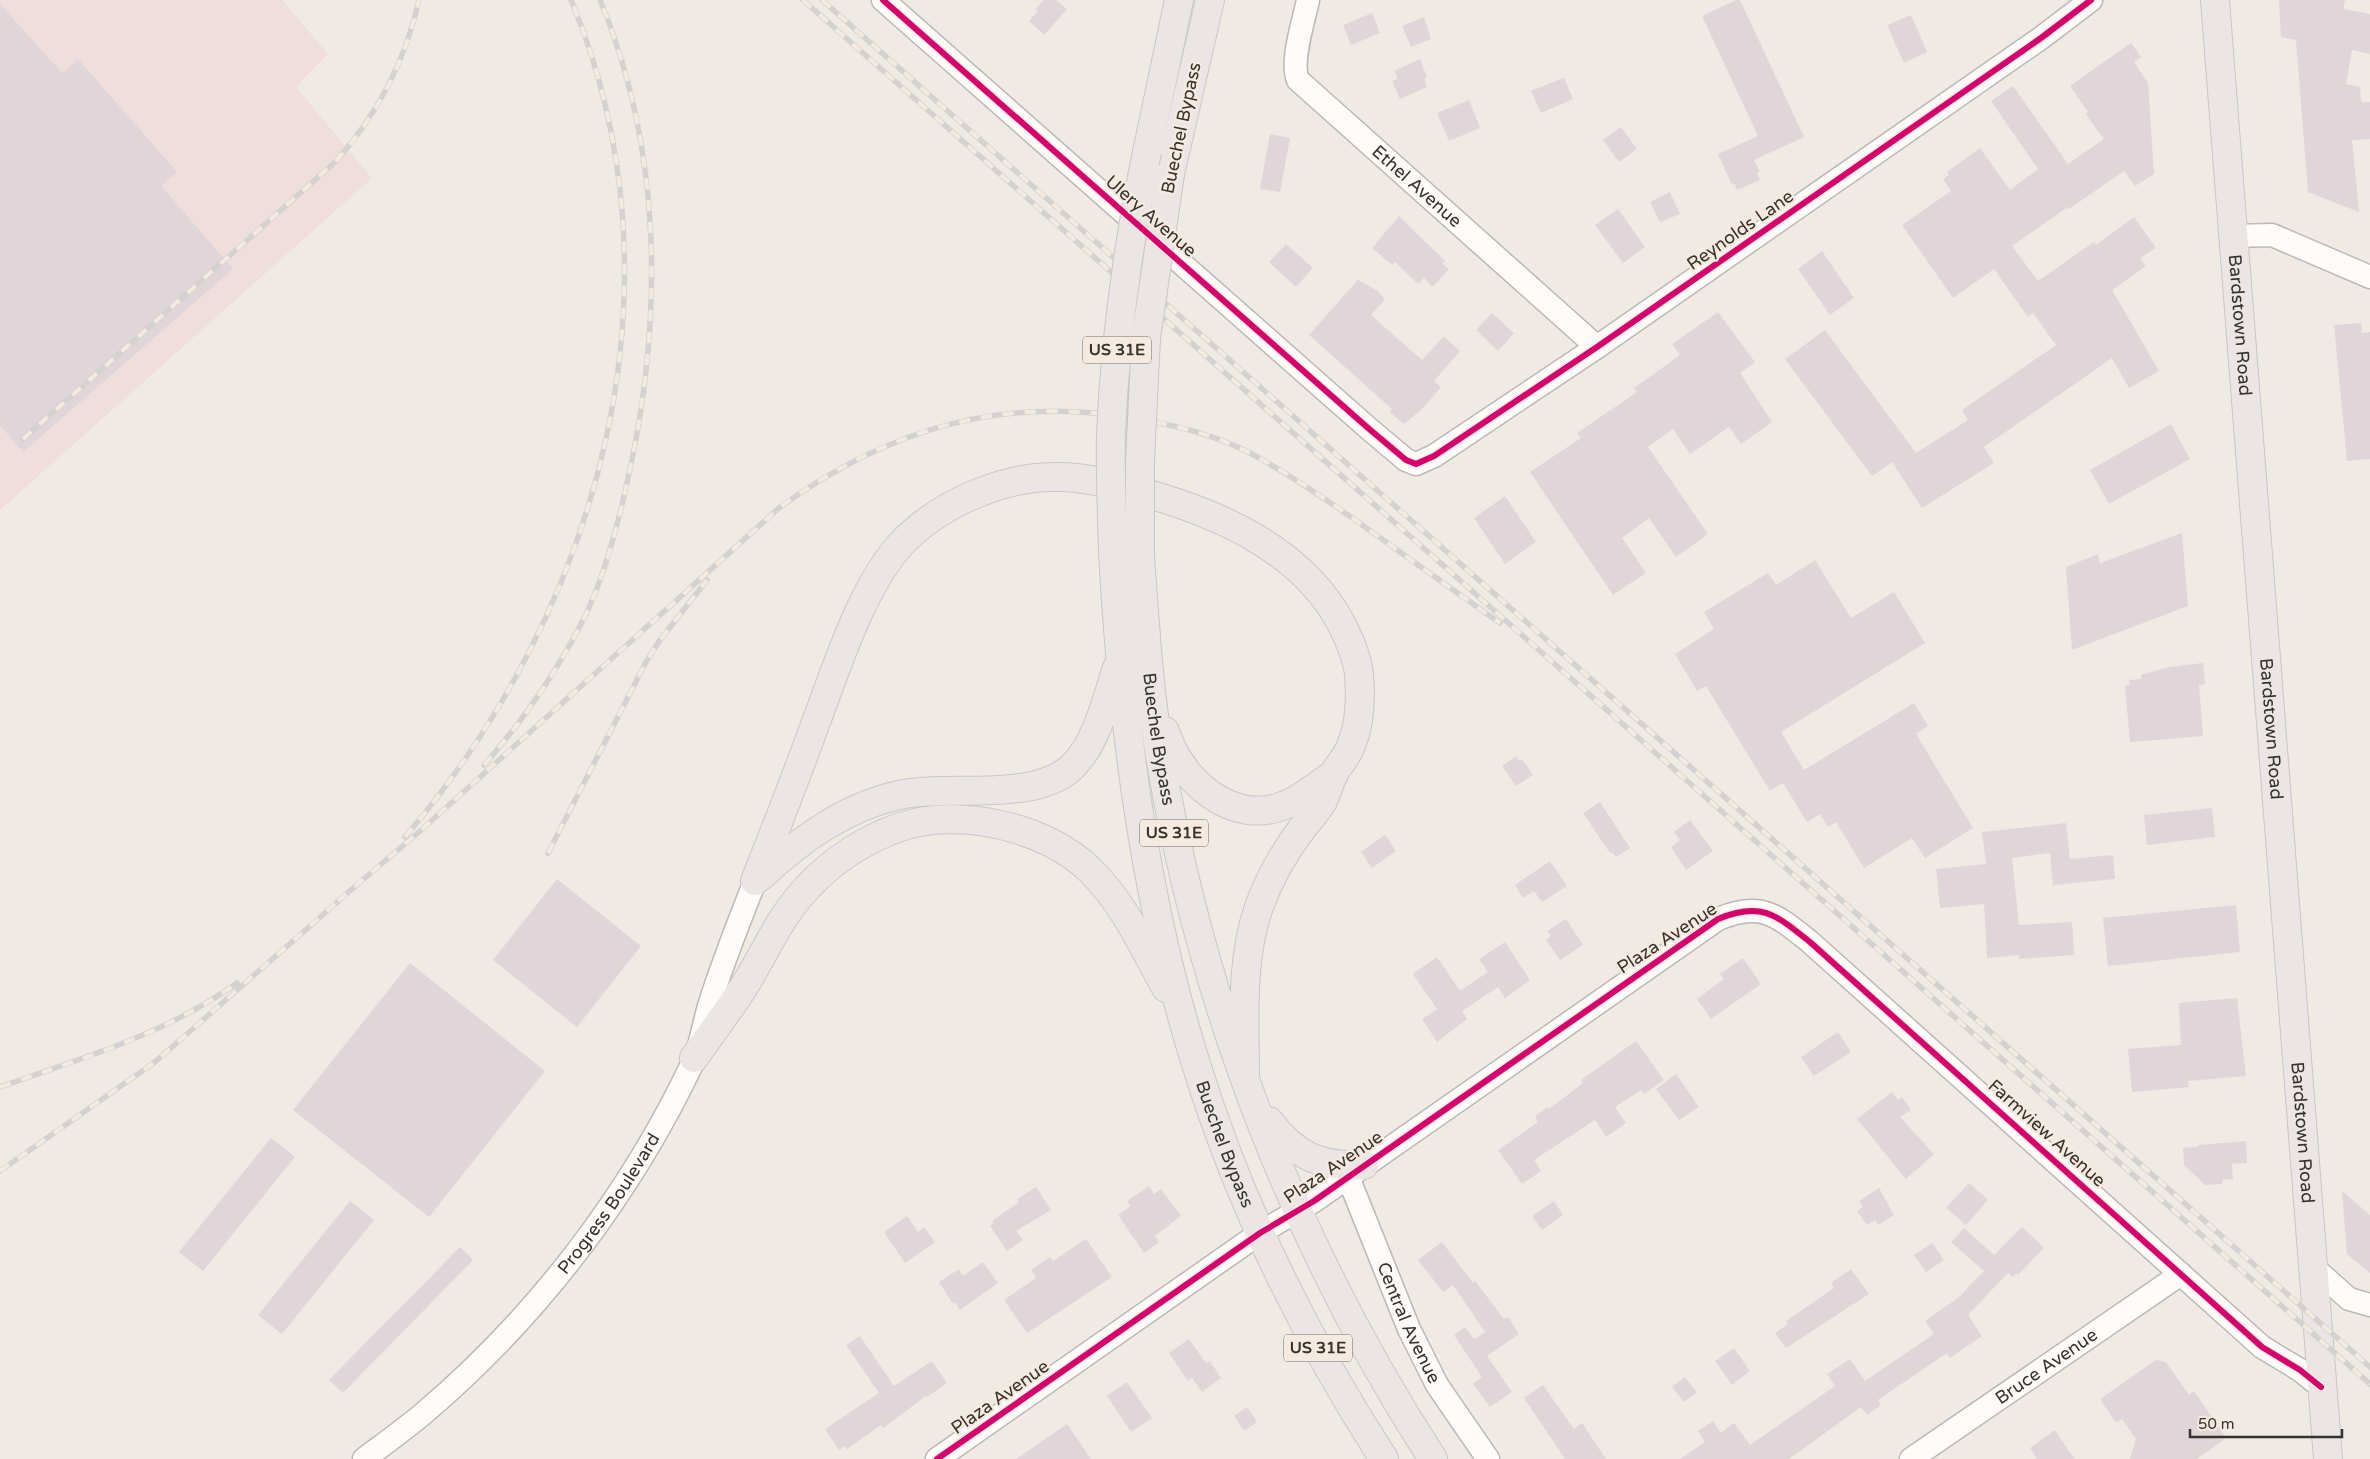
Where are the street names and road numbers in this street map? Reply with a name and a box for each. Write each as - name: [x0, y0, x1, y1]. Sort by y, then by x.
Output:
- street label: Buechel Bypass: [1156, 60, 1206, 196]
- street label: Ethel Avenue: [1367, 140, 1466, 232]
- street label: Ulery Avenue: [1101, 170, 1201, 262]
- street label: Reynolds Lane: [1682, 185, 1798, 275]
- street label: Bardstown Road: [2224, 253, 2257, 397]
- road number: US 31E: [1083, 336, 1151, 364]
- street label: Bardstown Road: [2255, 657, 2288, 800]
- street label: Buechel Bypass: [1138, 671, 1180, 807]
- road number: US 31E: [1140, 820, 1208, 846]
- street label: Plaza Avenue: [1613, 898, 1721, 978]
- street label: Bardstown Road: [2286, 1061, 2319, 1204]
- street label: Farmview Avenue: [1984, 1074, 2110, 1192]
- street label: Buechel Bypass: [1191, 1078, 1259, 1211]
- street label: Plaza Avenue: [1279, 1126, 1387, 1208]
- street label: Progress Boulevard: [553, 1129, 665, 1279]
- street label: Central Avenue: [1372, 1259, 1445, 1387]
- street label: Bruce Avenue: [1991, 1324, 2102, 1409]
- road number: US 31E: [1284, 1335, 1352, 1362]
- street label: Plaza Avenue: [947, 1355, 1053, 1439]

